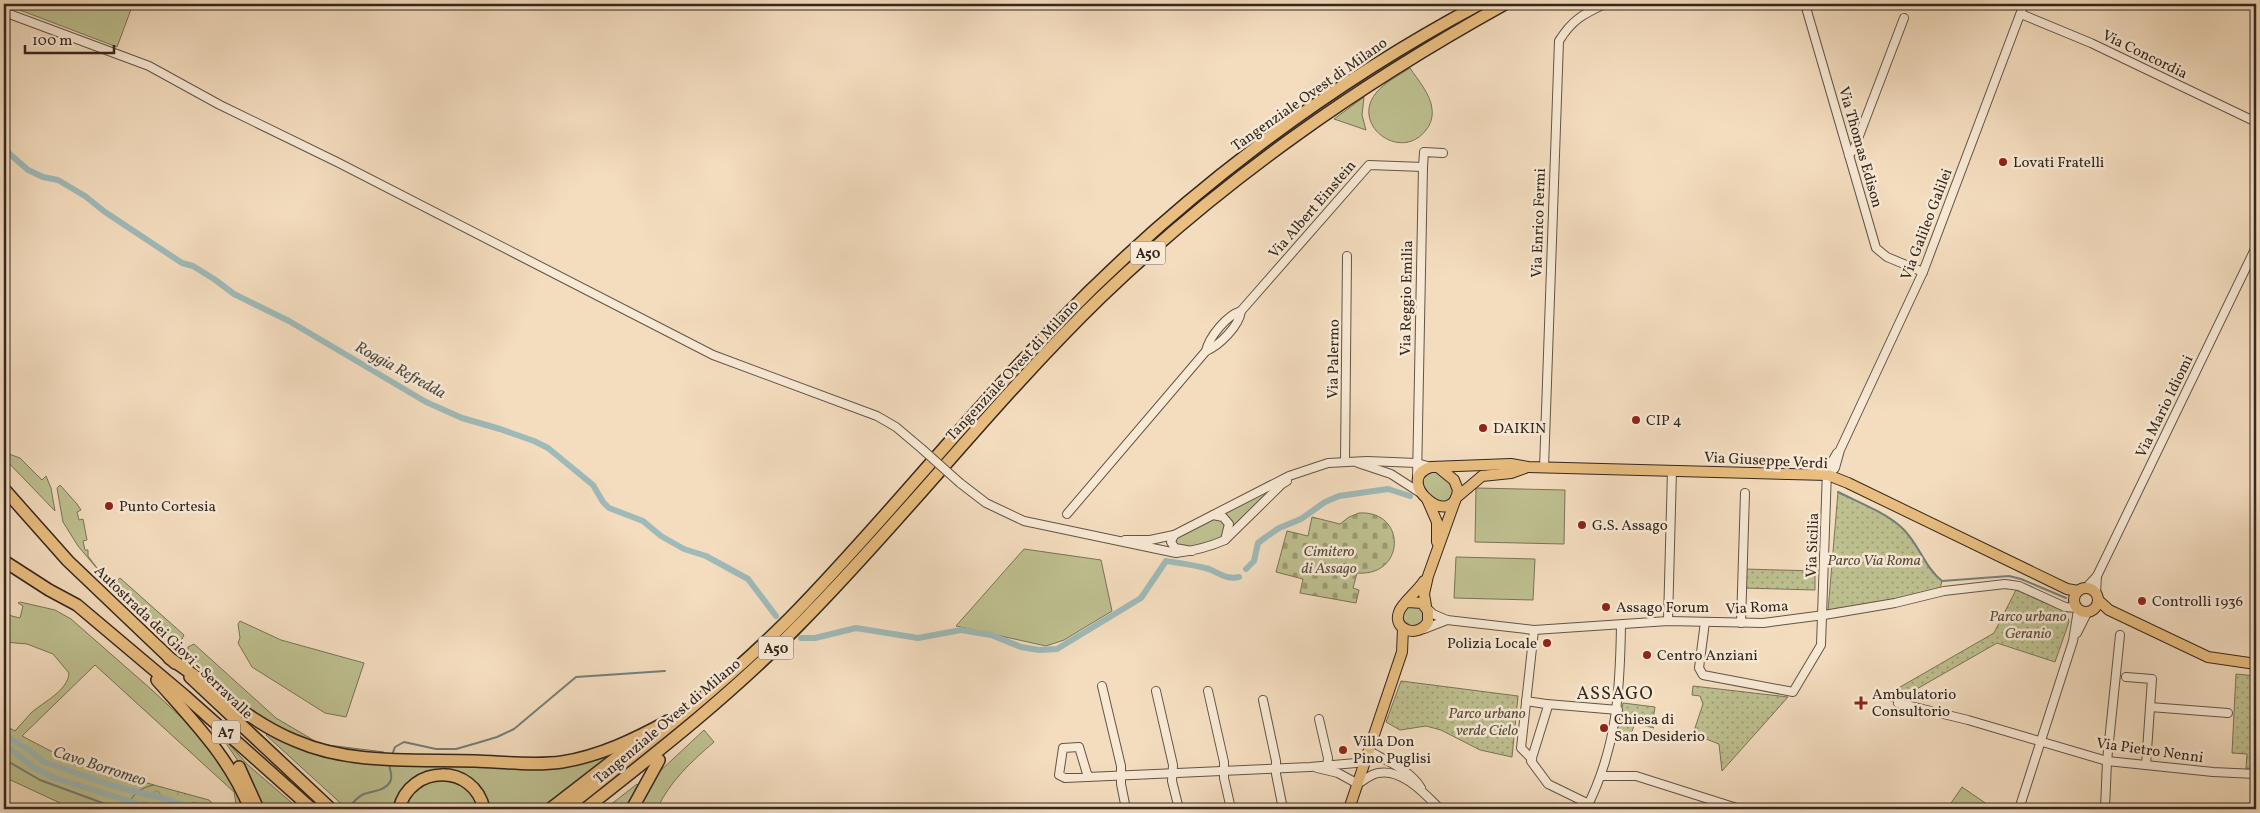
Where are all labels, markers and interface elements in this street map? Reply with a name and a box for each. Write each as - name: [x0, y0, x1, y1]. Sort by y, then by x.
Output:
- scale bar: [25, 22, 114, 54]
- street label: Via Concordia: [2098, 26, 2191, 85]
- text: 100 m: [32, 31, 72, 52]
- street label: Tangenziale Ovest di Milano: [1228, 33, 1392, 157]
- street label: Via Thomas Edison: [1832, 84, 1887, 210]
- place label: Lovati Fratelli: [2013, 153, 2104, 174]
- street label: Via Albert Einstein: [1265, 156, 1362, 264]
- marker: Lovati Fratelli: [1997, 156, 2009, 168]
- street label: Via Galileo Galilei: [1896, 166, 1958, 283]
- street label: Via Enrico Fermi: [1527, 168, 1552, 278]
- street label: Via Reggio Emilia: [1396, 240, 1419, 356]
- road number: A50: [1130, 242, 1166, 264]
- street label: Tangenziale Ovest di Milano: [942, 296, 1084, 446]
- street label: Via Palermo: [1323, 319, 1346, 399]
- water label: Roggia Refredda: [351, 337, 450, 405]
- street label: Via Mario Idiomi: [2131, 352, 2199, 462]
- place label: CIP 4: [1646, 411, 1682, 432]
- marker: CIP 4: [1630, 414, 1642, 426]
- place label: DAIKIN: [1493, 419, 1546, 440]
- marker: DAIKIN: [1477, 422, 1489, 434]
- street label: Via Giuseppe Verdi: [1703, 448, 1828, 475]
- place label: Punto Cortesia: [119, 497, 216, 518]
- marker: Punto Cortesia: [103, 500, 115, 512]
- street label: Via Sicilia: [1802, 512, 1825, 578]
- place label: G.S. Assago: [1592, 516, 1668, 537]
- marker: G.S. Assago: [1576, 519, 1588, 531]
- park label: Cimitero di Assago: [1302, 542, 1357, 580]
- park label: Parco Via Roma: [1827, 551, 1921, 572]
- street label: Autostrada dei Giovi - Serravalle: [89, 561, 257, 725]
- place label: Controlli 1936: [2152, 592, 2243, 613]
- marker: Controlli 1936: [2136, 595, 2148, 607]
- street label: Via Roma: [1725, 596, 1789, 621]
- place label: Assago Forum: [1616, 598, 1709, 619]
- marker: Assago Forum: [1600, 601, 1612, 613]
- park label: Parco urbano Geranio: [1989, 607, 2067, 645]
- place label: Polizia Locale: [1447, 634, 1537, 655]
- road number: A50: [758, 636, 794, 660]
- marker: Polizia Locale: [1541, 637, 1553, 649]
- place label: Centro Anziani: [1657, 646, 1758, 667]
- marker: Centro Anziani: [1641, 649, 1653, 661]
- street label: Tangenziale Ovest di Milano: [590, 654, 746, 790]
- district label: ASSAGO: [1576, 682, 1654, 707]
- place label: Ambulatorio Consultorio: [1872, 685, 1956, 723]
- marker: Ambulatorio Consultorio: [1854, 696, 1868, 710]
- park label: Parco urbano verde Cielo: [1448, 704, 1526, 742]
- place label: Chiesa di San Desiderio: [1614, 710, 1705, 748]
- road number: A7: [212, 720, 240, 744]
- marker: Chiesa di San Desiderio: [1598, 722, 1610, 734]
- place label: Villa Don Pino Puglisi: [1353, 732, 1431, 770]
- street label: Via Pietro Nenni: [2095, 734, 2205, 769]
- water label: Cavo Borromeo: [50, 742, 149, 792]
- marker: Villa Don Pino Puglisi: [1337, 744, 1349, 756]

